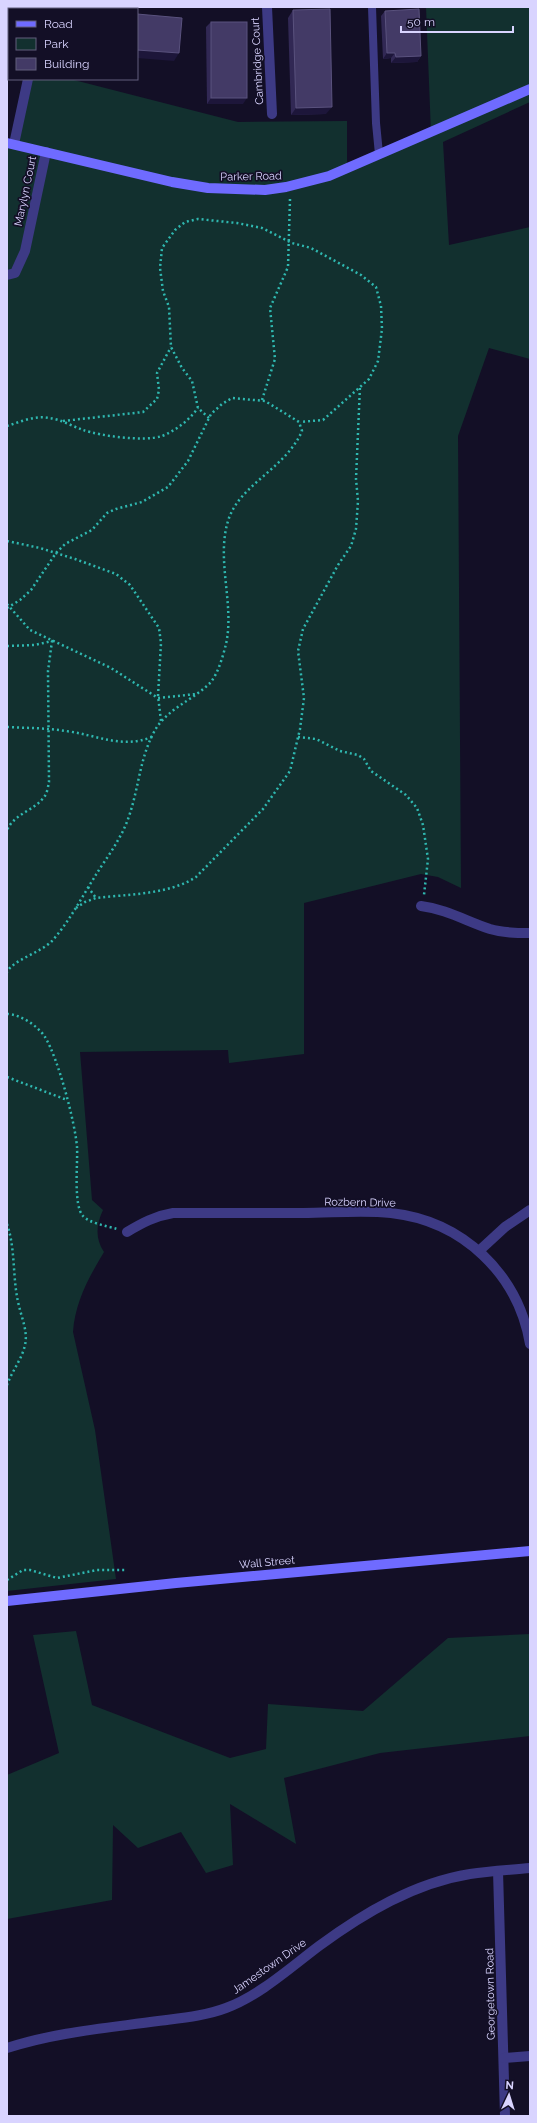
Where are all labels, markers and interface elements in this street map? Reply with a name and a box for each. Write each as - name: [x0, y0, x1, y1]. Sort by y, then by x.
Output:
- legend: [8, 8, 138, 80]
- scale bar: [401, 8, 513, 34]
- text: 50 m: [407, 15, 435, 29]
- text: Road: [44, 17, 73, 31]
- street label: Cambridge Court: [249, 17, 266, 105]
- text: Park: [44, 37, 69, 51]
- text: Building: [44, 57, 90, 71]
- street label: Marylyn Court: [12, 154, 39, 227]
- street label: Parker Road: [220, 169, 282, 184]
- street label: Rozbern Drive: [324, 1195, 396, 1210]
- street label: Wall Street: [239, 1554, 296, 1571]
- street label: Jamestown Drive: [230, 1936, 309, 1997]
- street label: Georgetown Road: [483, 1948, 498, 2040]
- north arrow: [489, 2075, 529, 2115]
- text: N: [505, 2079, 514, 2092]

